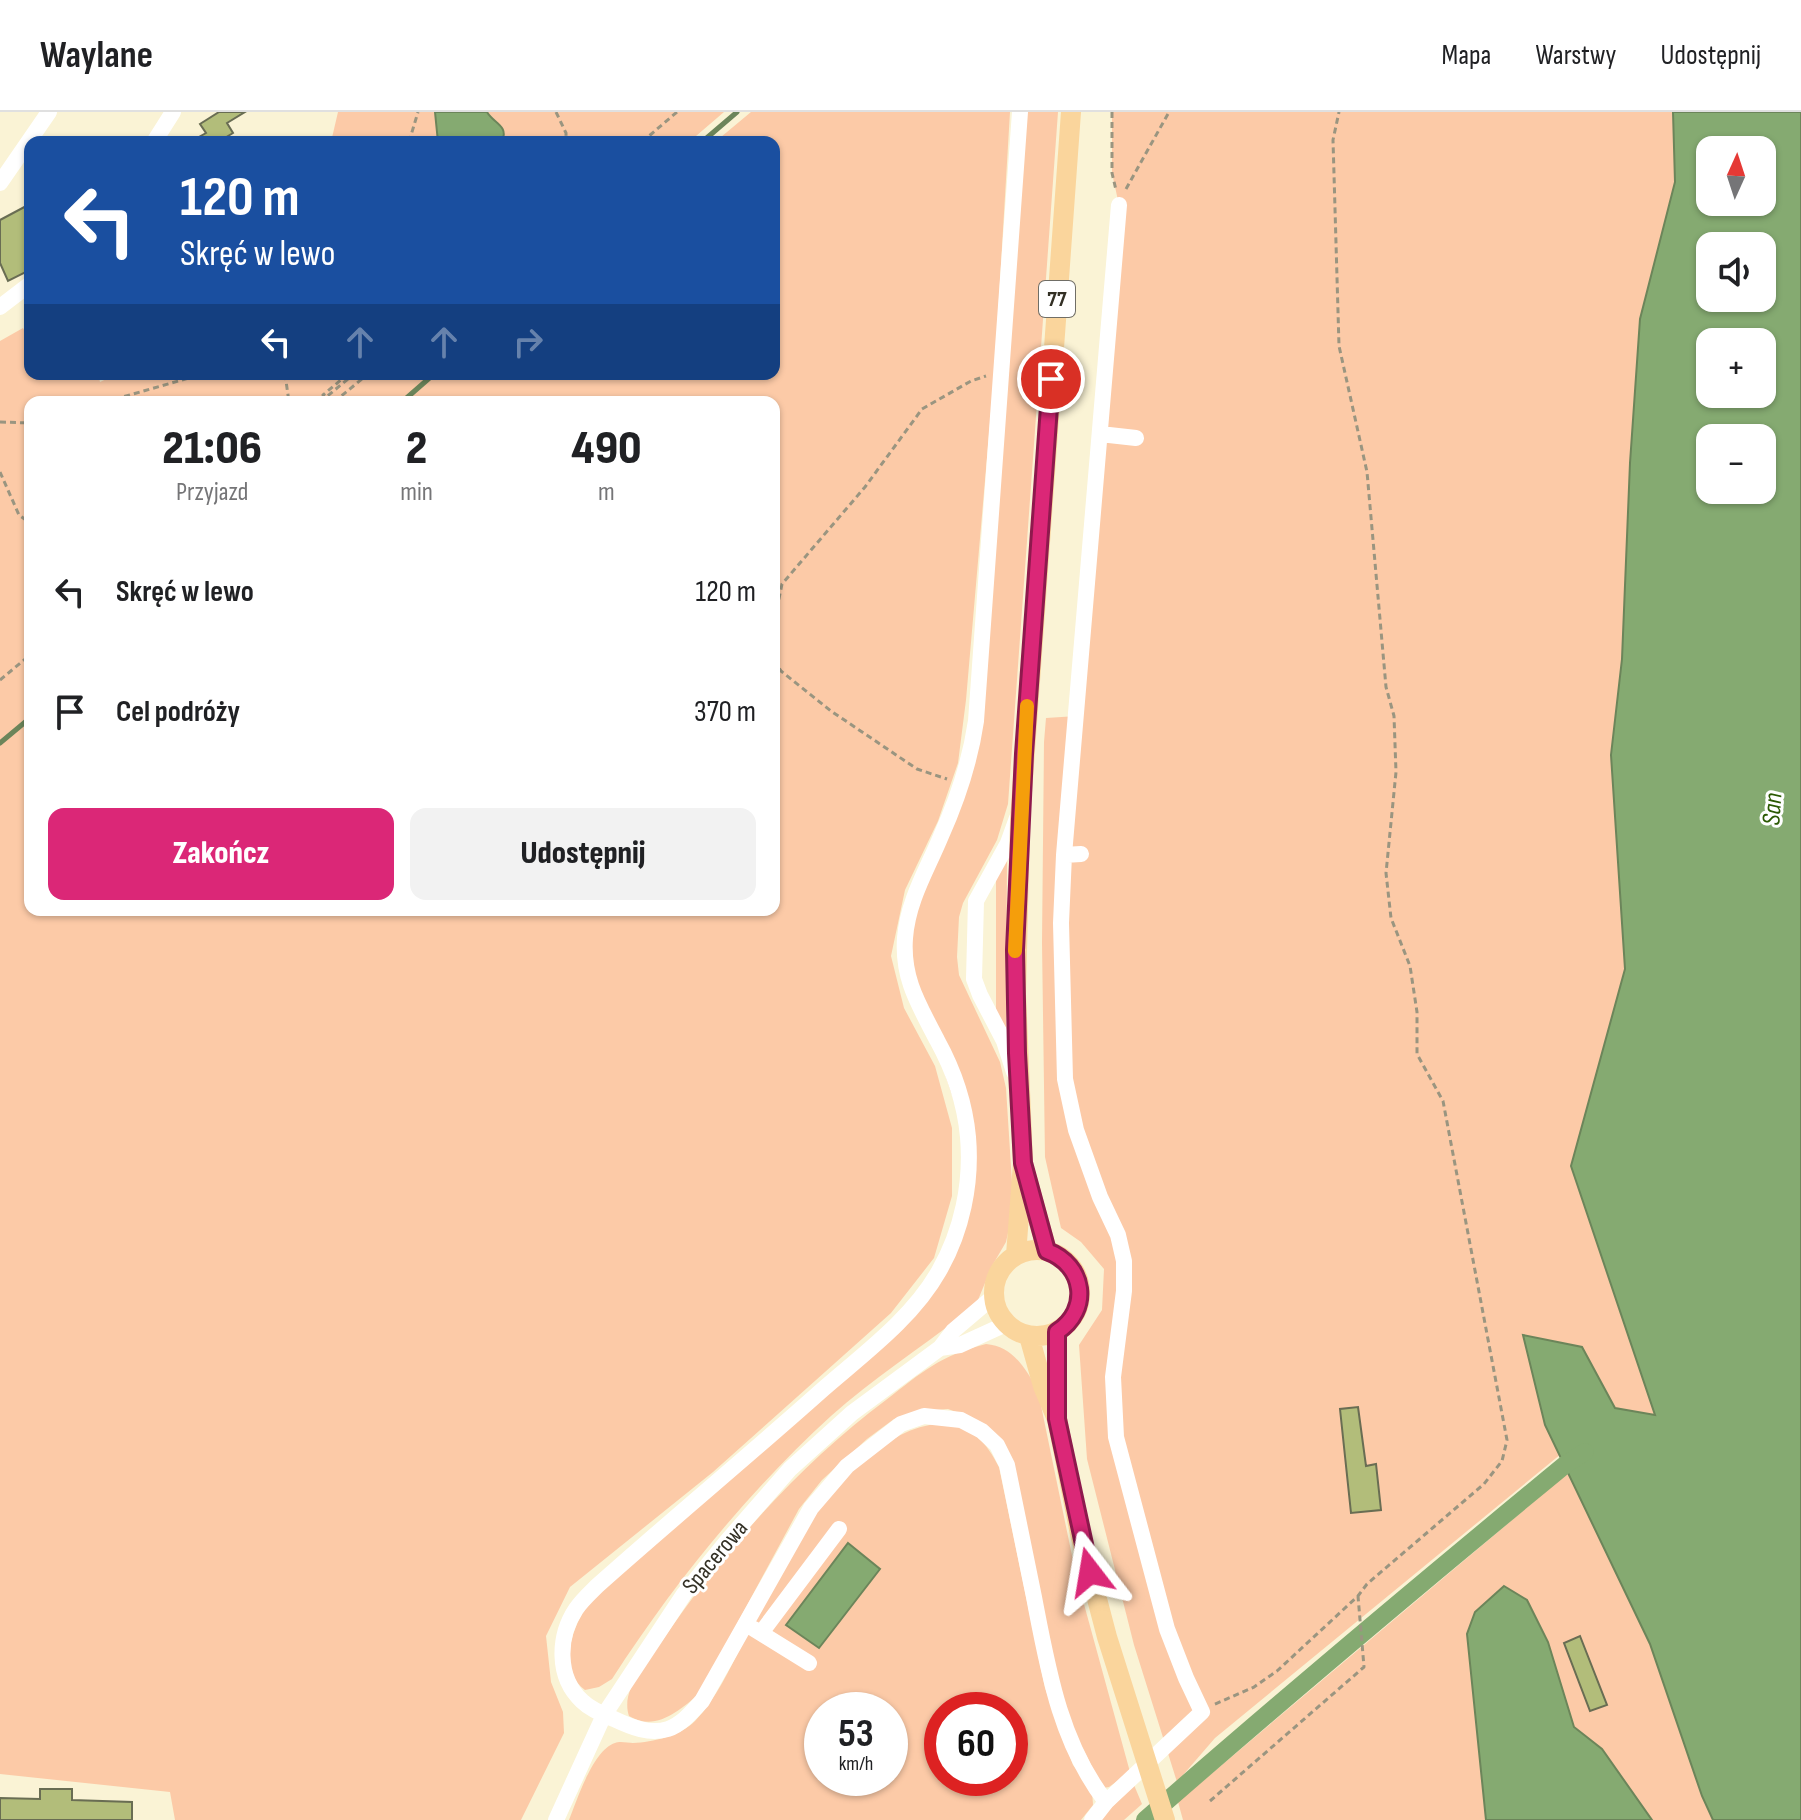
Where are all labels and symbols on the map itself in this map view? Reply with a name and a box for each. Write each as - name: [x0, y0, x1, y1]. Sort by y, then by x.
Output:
- north arrow: [1696, 136, 1776, 216]
- road number: 77: [1039, 281, 1075, 317]
- pin: [1017, 345, 1085, 413]
- water label: San: [1756, 792, 1790, 826]
- street label: Spacerowa: [676, 1514, 754, 1600]
- position arrow: [1048, 1530, 1132, 1614]
- speed limit sign: 60: [924, 1692, 1028, 1796]

